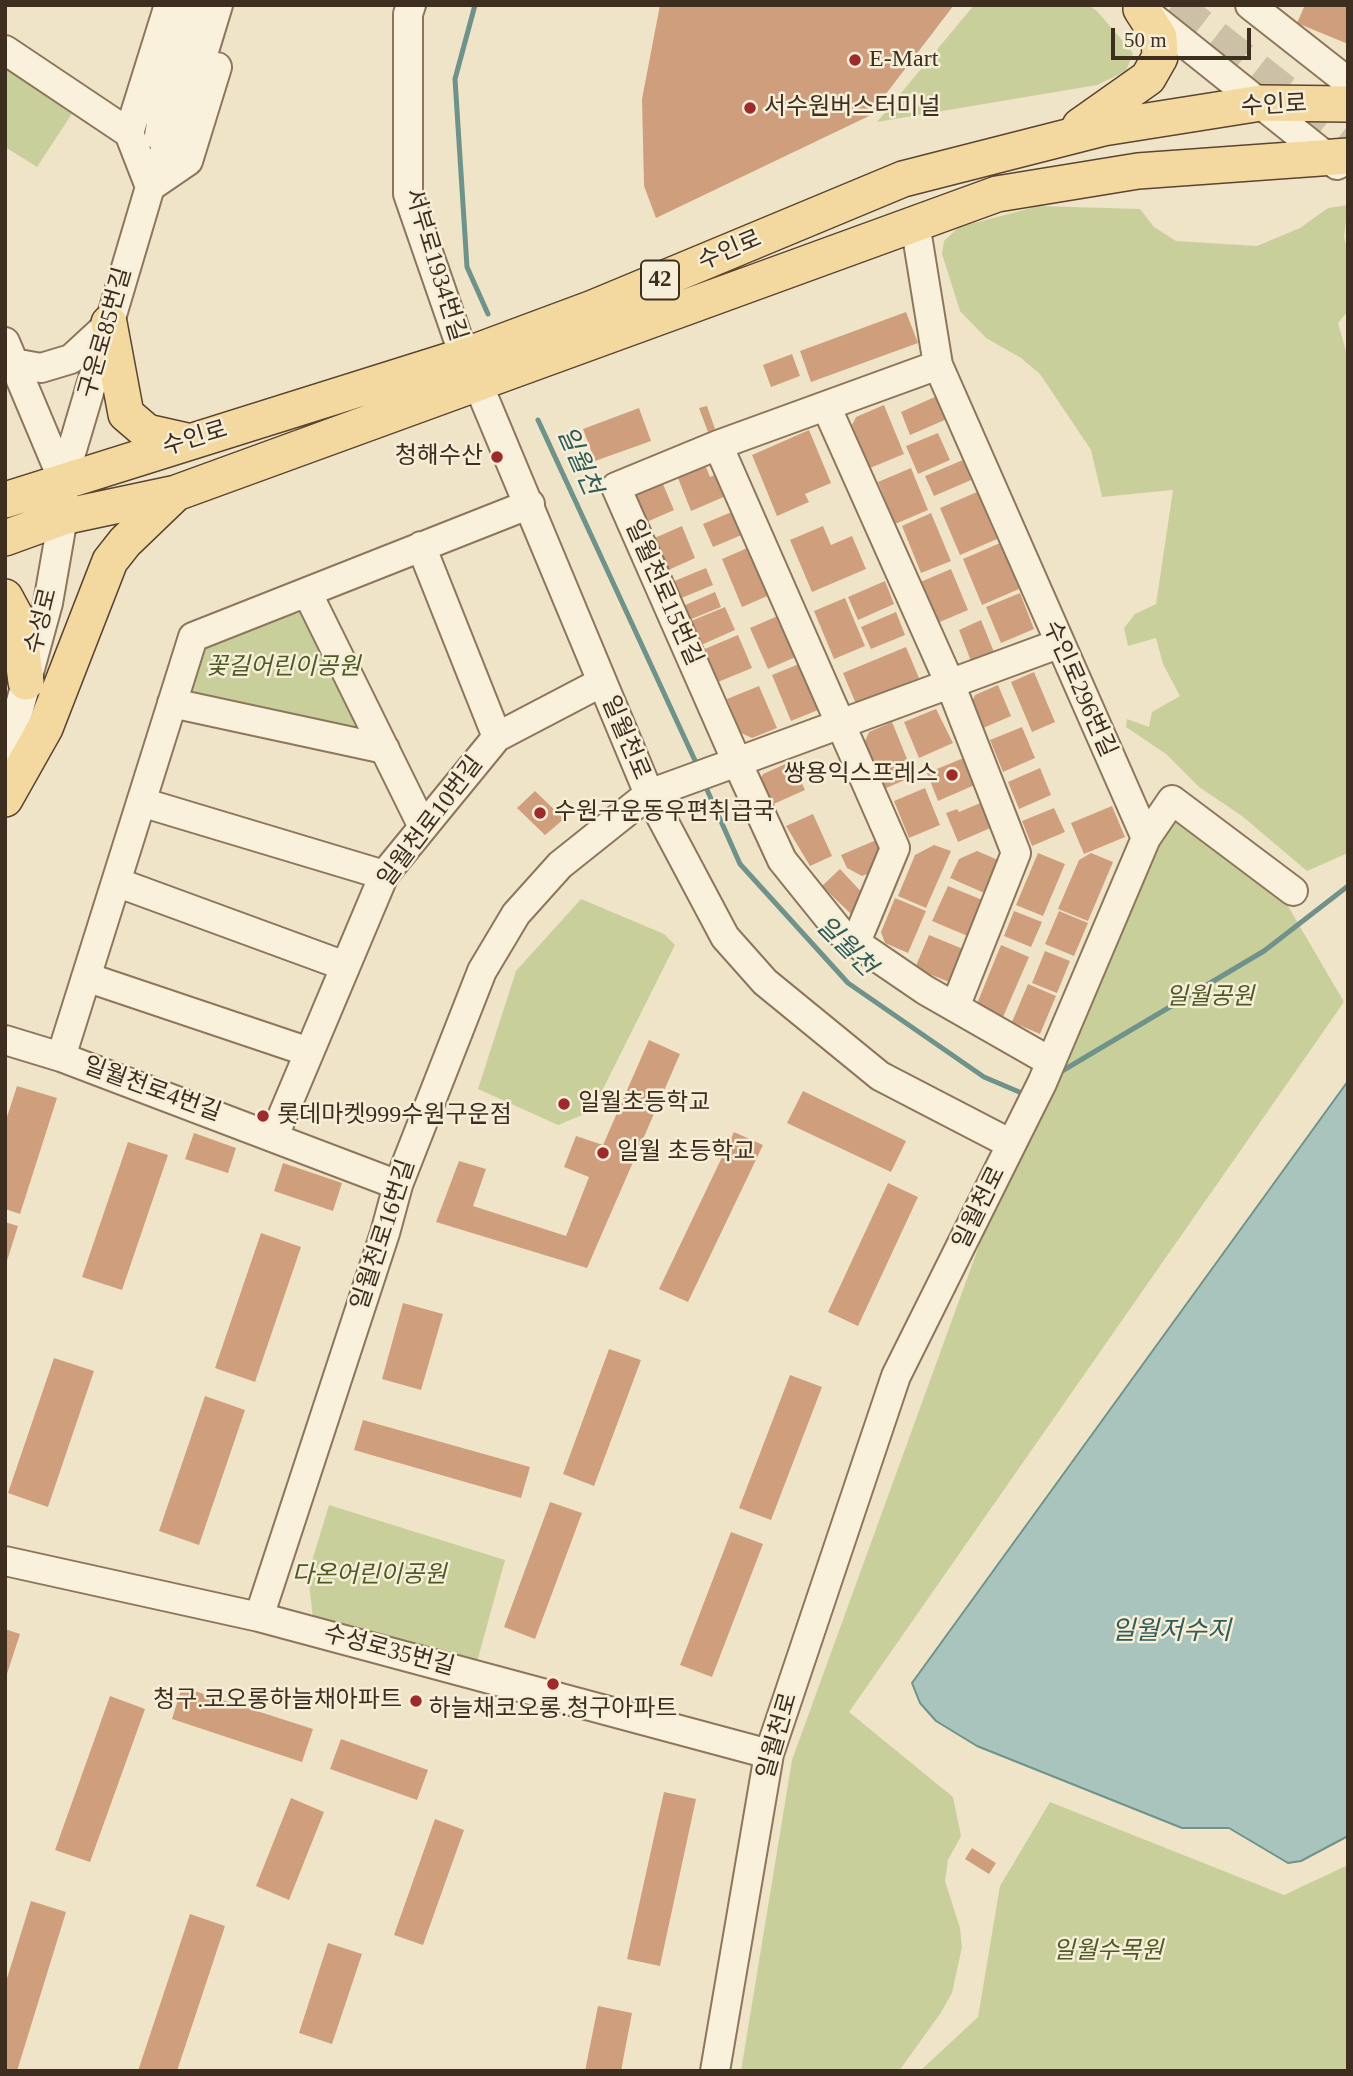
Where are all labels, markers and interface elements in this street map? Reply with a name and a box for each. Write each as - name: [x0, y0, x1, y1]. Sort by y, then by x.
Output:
- scale bar: [1115, 14, 1255, 58]
- text: 50 m: [1124, 28, 1167, 52]
- place label: E-Mart: [869, 46, 938, 74]
- marker: E-Mart: [847, 52, 863, 68]
- street label: 수인로: [1240, 90, 1308, 122]
- place label: 서수원버스터미널: [764, 94, 941, 122]
- marker: 서수원버스터미널: [742, 100, 758, 116]
- street label: 서부로1934번길: [398, 185, 472, 345]
- street label: 수인로: [694, 225, 766, 277]
- road number: 42: [641, 260, 679, 300]
- street label: 구운로85번길: [74, 264, 138, 402]
- street label: 수인로: [159, 416, 231, 462]
- water label: 일월천: [549, 422, 607, 500]
- place label: 청해수산: [395, 443, 483, 471]
- marker: 청해수산: [489, 449, 505, 465]
- street label: 일월천로15번길: [618, 516, 708, 670]
- street label: 수성로: [20, 585, 64, 657]
- street label: 수인로296번길: [1036, 616, 1122, 762]
- park label: 꽃길어린이공원: [206, 654, 360, 682]
- street label: 일월천로: [594, 692, 656, 784]
- street label: 일월천로10번길: [372, 751, 490, 893]
- place label: 쌍용익스프레스: [783, 761, 938, 789]
- marker: 쌍용익스프레스: [944, 767, 960, 783]
- place label: 수원구운동우편취급국: [554, 799, 775, 827]
- marker: 수원구운동우편취급국: [532, 805, 548, 821]
- water label: 일월천: [809, 911, 881, 983]
- park label: 일월공원: [1166, 984, 1254, 1012]
- street label: 일월천로4번길: [79, 1052, 225, 1128]
- place label: 일월초등학교: [578, 1090, 710, 1118]
- marker: 일월초등학교: [556, 1096, 572, 1112]
- place label: 롯데마켓999수원구운점: [277, 1102, 512, 1130]
- marker: 롯데마켓999수원구운점: [255, 1108, 271, 1124]
- place label: 일월 초등학교: [617, 1139, 755, 1167]
- marker: 일월 초등학교: [595, 1145, 611, 1161]
- street label: 일월천로16번길: [346, 1156, 422, 1314]
- street label: 일월천로: [948, 1162, 1012, 1254]
- park label: 다온어린이공원: [292, 1562, 446, 1590]
- water label: 일월저수지: [1111, 1616, 1231, 1648]
- street label: 수성로35번길: [320, 1620, 458, 1682]
- marker: 하늘채코오롱.청구아파트: [545, 1676, 561, 1692]
- place label: 청구.코오롱하늘채아파트: [153, 1687, 402, 1715]
- street label: 일월천로: [752, 1690, 804, 1782]
- marker: 청구.코오롱하늘채아파트: [408, 1693, 424, 1709]
- place label: 하늘채코오롱.청구아파트: [429, 1696, 677, 1724]
- park label: 일월수목원: [1053, 1938, 1163, 1966]

